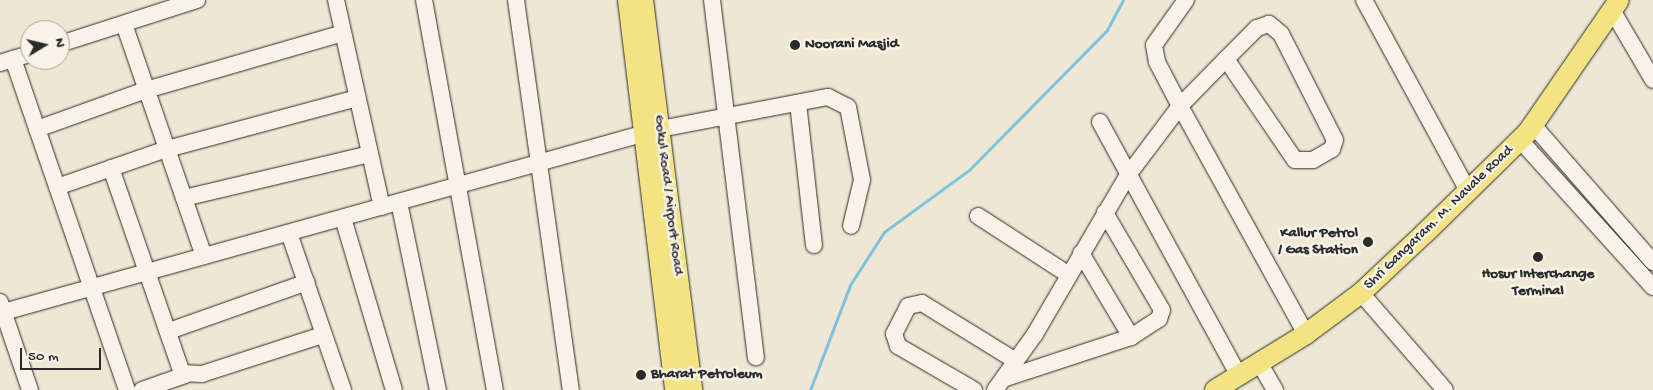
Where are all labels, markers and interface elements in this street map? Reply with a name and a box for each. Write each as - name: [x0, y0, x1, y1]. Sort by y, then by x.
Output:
- north arrow: [20, 20, 70, 70]
- place label: Noorani Masjid: [805, 36, 899, 54]
- text: N: [50, 37, 68, 49]
- marker: Noorani Masjid: [789, 39, 801, 51]
- street label: Gokul Road / Airport Road: [649, 114, 687, 276]
- street label: Shri Gangaram. M. Navale Road: [1361, 142, 1517, 294]
- place label: Kallur Petrol / Gas Station: [1278, 224, 1358, 259]
- marker: Kallur Petrol / Gas Station: [1362, 236, 1374, 248]
- marker: Hosur Interchange Terminal: [1532, 251, 1544, 263]
- place label: Hosur Interchange Terminal: [1482, 265, 1594, 300]
- scale bar: [22, 338, 104, 370]
- text: 50 m: [28, 348, 59, 366]
- place label: Bharat Petroleum: [651, 366, 762, 384]
- marker: Bharat Petroleum: [635, 369, 647, 381]

